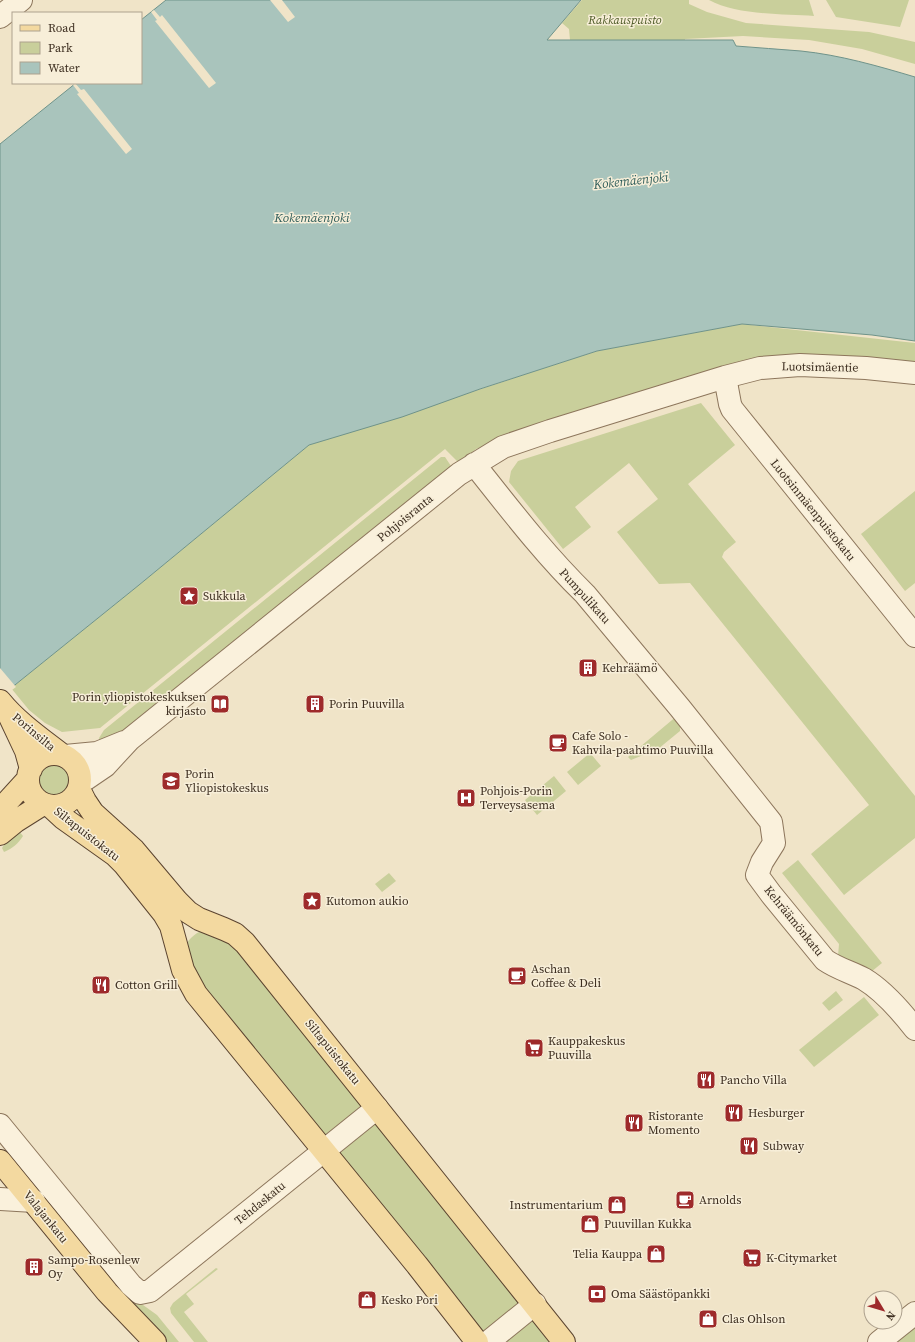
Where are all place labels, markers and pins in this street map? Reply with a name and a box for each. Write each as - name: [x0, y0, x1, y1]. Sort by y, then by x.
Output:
- place icon: Sukkula: [178, 585, 200, 607]
- place label: Sukkula: [203, 588, 247, 604]
- building icon: Kehräämö: [577, 657, 599, 679]
- place label: Kehräämö: [602, 660, 658, 676]
- place label: Porin yliopistokeskuksen kirjasto: [72, 689, 206, 719]
- library icon: Porin yliopistokeskuksen kirjasto: [209, 693, 231, 715]
- building icon: Porin Puuvilla: [304, 693, 326, 715]
- place label: Porin Puuvilla: [329, 696, 406, 712]
- place label: Cafe Solo - Kahvila-paahtimo Puuvilla: [572, 728, 714, 758]
- cafe icon: Cafe Solo - Kahvila-paahtimo Puuvilla: [547, 732, 569, 754]
- place label: Porin Yliopistokeskus: [185, 766, 269, 796]
- school or university icon: Porin Yliopistokeskus: [160, 770, 182, 792]
- place label: Pohjois-Porin Terveysasema: [480, 783, 556, 813]
- hospital icon: Pohjois-Porin Terveysasema: [455, 787, 477, 809]
- place icon: Kutomon aukio: [301, 890, 323, 912]
- place label: Kutomon aukio: [326, 893, 409, 909]
- place label: Aschan Coffee & Deli: [531, 961, 601, 991]
- cafe icon: Aschan Coffee & Deli: [506, 965, 528, 987]
- restaurant icon: Cotton Grill: [90, 974, 112, 996]
- place label: Cotton Grill: [115, 977, 178, 993]
- place label: Kauppakeskus Puuvilla: [548, 1033, 625, 1063]
- supermarket icon: Kauppakeskus Puuvilla: [523, 1037, 545, 1059]
- restaurant icon: Pancho Villa: [695, 1069, 717, 1091]
- place label: Pancho Villa: [720, 1072, 788, 1088]
- restaurant icon: Hesburger: [723, 1102, 745, 1124]
- place label: Hesburger: [748, 1105, 804, 1121]
- place label: Ristorante Momento: [648, 1108, 703, 1138]
- restaurant icon: Ristorante Momento: [623, 1112, 645, 1134]
- restaurant icon: Subway: [738, 1135, 760, 1157]
- place label: Subway: [763, 1138, 805, 1154]
- cafe icon: Arnolds: [674, 1189, 696, 1211]
- place label: Arnolds: [699, 1192, 741, 1208]
- shop icon: Instrumentarium: [606, 1194, 628, 1216]
- place label: Instrumentarium: [510, 1197, 603, 1213]
- shop icon: Puuvillan Kukka: [579, 1213, 601, 1235]
- place label: Puuvillan Kukka: [604, 1216, 692, 1232]
- shop icon: Telia Kauppa: [645, 1243, 667, 1265]
- place label: Telia Kauppa: [573, 1246, 643, 1262]
- supermarket icon: K-Citymarket: [741, 1247, 763, 1269]
- place label: K-Citymarket: [766, 1250, 837, 1266]
- place label: Sampo-Rosenlew Oy: [48, 1252, 141, 1282]
- building icon: Sampo-Rosenlew Oy: [23, 1256, 45, 1278]
- bank icon: Oma Säästöpankki: [586, 1283, 608, 1305]
- place label: Oma Säästöpankki: [611, 1286, 711, 1302]
- shop icon: Kesko Pori: [356, 1289, 378, 1311]
- place label: Kesko Pori: [381, 1292, 438, 1308]
- shop icon: Clas Ohlson: [697, 1308, 719, 1330]
- place label: Clas Ohlson: [722, 1311, 785, 1327]

